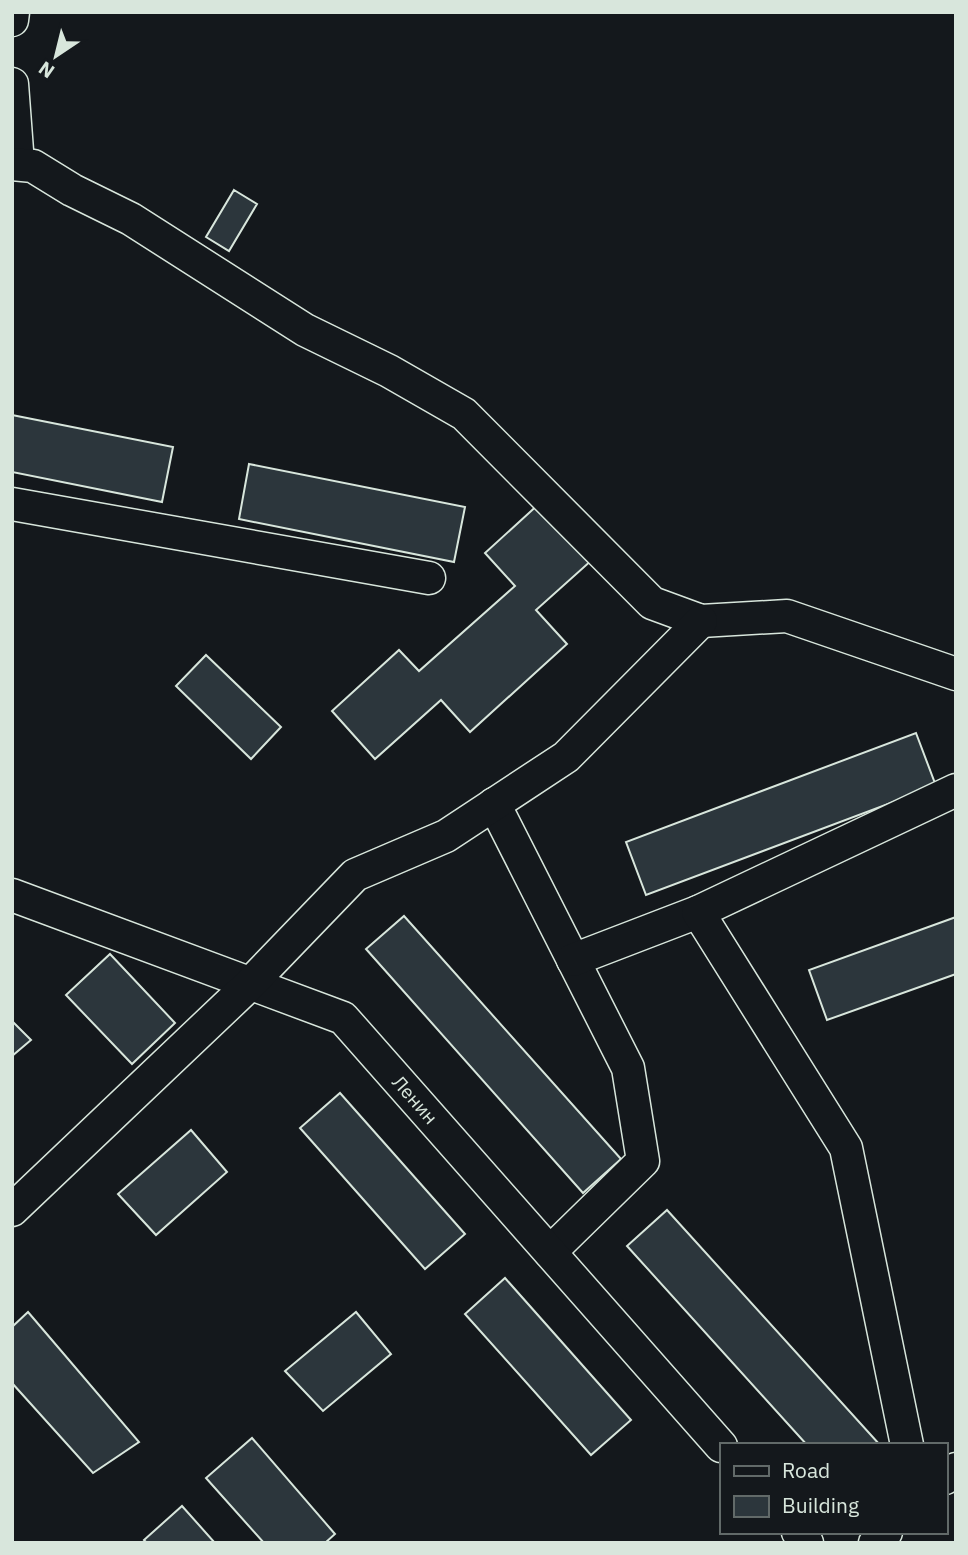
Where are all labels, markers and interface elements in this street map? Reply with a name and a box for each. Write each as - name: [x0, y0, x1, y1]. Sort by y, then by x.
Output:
- north arrow: [21, 21, 91, 91]
- text: N: [34, 56, 59, 84]
- street label: Ленин: [387, 1070, 443, 1129]
- legend: [720, 1443, 947, 1534]
- text: Road: [782, 1456, 830, 1484]
- text: Building: [782, 1491, 859, 1519]

